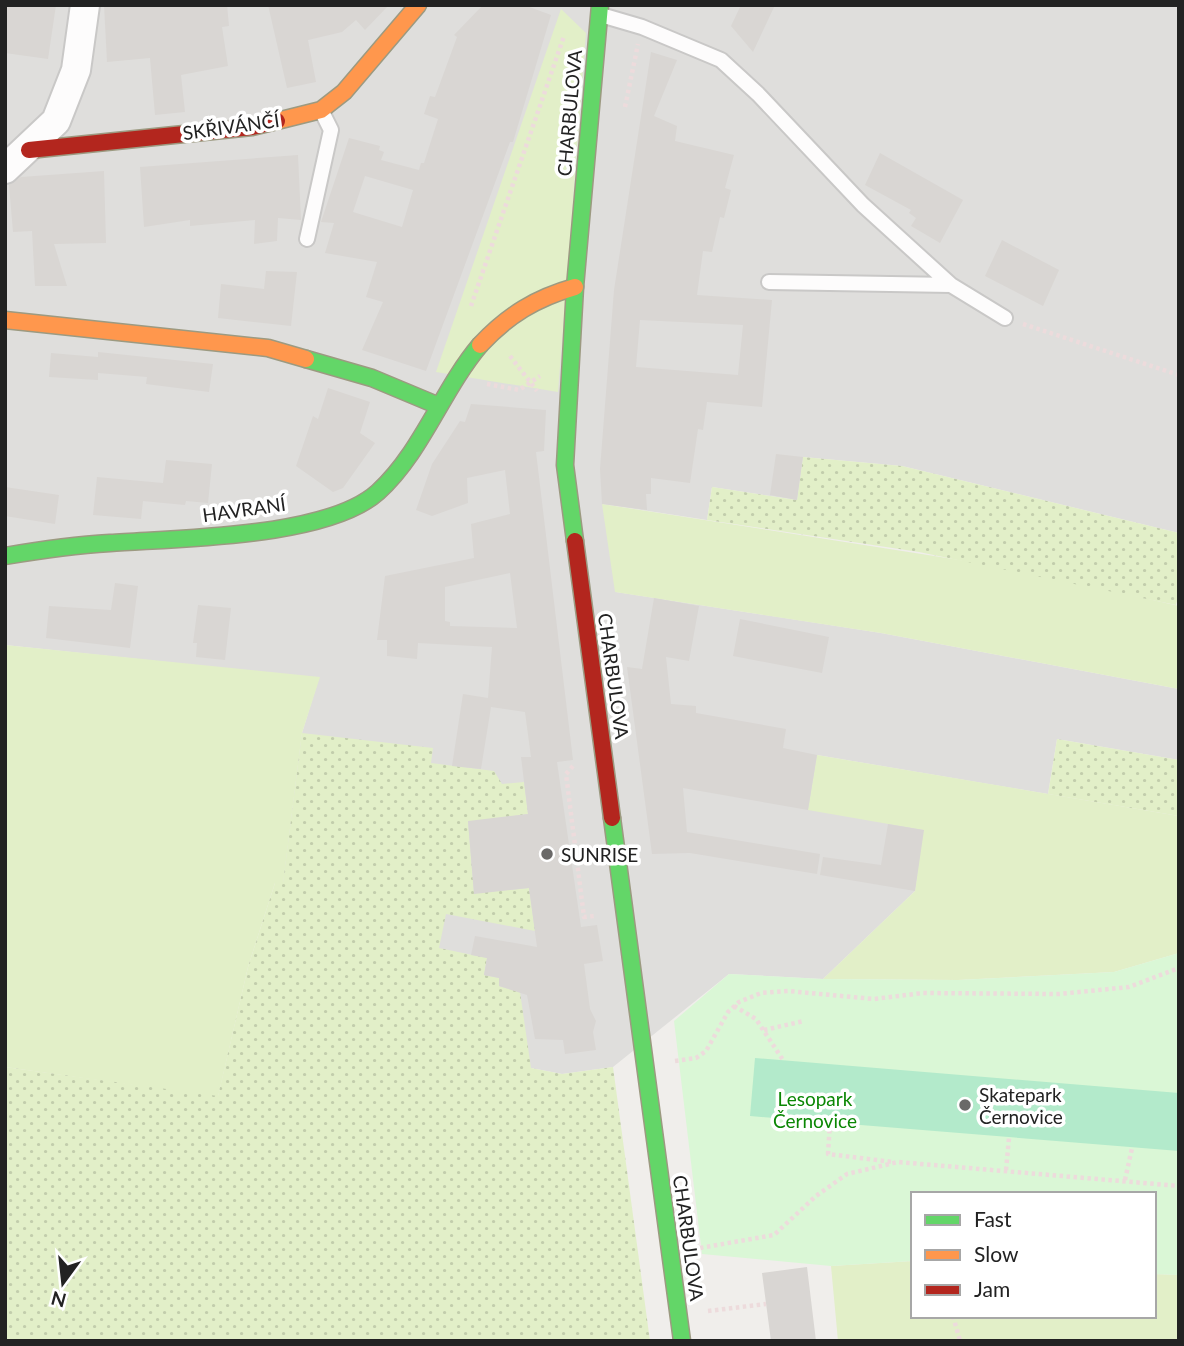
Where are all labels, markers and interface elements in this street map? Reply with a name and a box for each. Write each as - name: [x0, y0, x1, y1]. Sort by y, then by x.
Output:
- street label: CHARBULOVA: [552, 49, 586, 177]
- street label: SKŘIVÁNČÍ: [181, 108, 282, 144]
- street label: HAVRANÍ: [201, 492, 289, 526]
- street label: CHARBULOVA: [594, 612, 634, 741]
- place label: SUNRISE: [561, 843, 638, 866]
- marker: SUNRISE: [539, 846, 555, 862]
- place label: Skatepark Černovice: [979, 1083, 1063, 1128]
- park label: Lesopark Černovice: [773, 1087, 857, 1132]
- marker: Skatepark Černovice: [957, 1097, 973, 1113]
- street label: CHARBULOVA: [669, 1174, 709, 1303]
- legend: [911, 1192, 1156, 1318]
- text: Fast: [974, 1206, 1012, 1231]
- text: Slow: [974, 1241, 1019, 1266]
- north arrow: [28, 1248, 98, 1318]
- text: Jam: [974, 1276, 1010, 1301]
- text: N: [48, 1287, 69, 1313]

